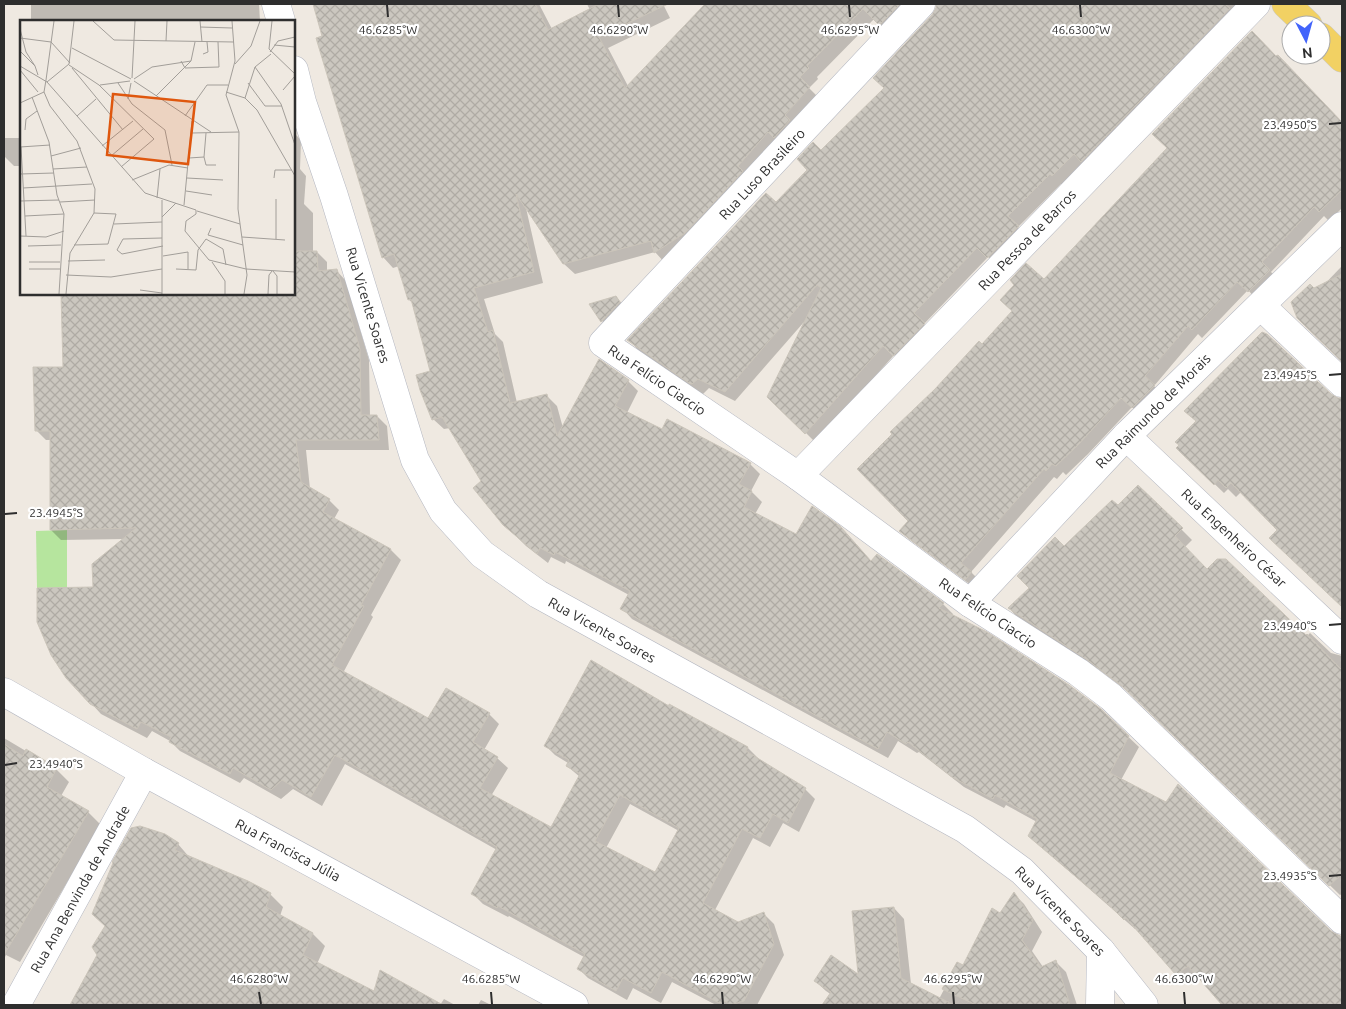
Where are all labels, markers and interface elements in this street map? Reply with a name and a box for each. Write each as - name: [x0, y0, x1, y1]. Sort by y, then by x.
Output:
- north arrow: [1281, 15, 1331, 65]
- inset map: [20, 20, 295, 295]
- text: 46.6285°W: [359, 23, 417, 36]
- text: 46.6290°W: [590, 23, 648, 36]
- text: 46.6295°W: [821, 23, 879, 36]
- text: 46.6300°W: [1052, 23, 1110, 36]
- text: N: [1301, 44, 1313, 61]
- text: 23.4950°S: [1263, 118, 1317, 131]
- street label: Rua Luso Brasileiro: [716, 125, 808, 223]
- street label: Rua Pessoa de Barros: [975, 186, 1079, 294]
- street label: Rua Vicente Soares: [343, 245, 393, 365]
- street label: Rua Felício Ciaccio: [605, 341, 709, 419]
- street label: Rua Raimundo de Morais: [1092, 350, 1214, 472]
- text: 23.4945°S: [1263, 368, 1317, 381]
- street label: Rua Engenheiro César: [1178, 485, 1290, 591]
- text: 23.4945°S: [29, 506, 83, 519]
- street label: Rua Felício Ciaccio: [936, 574, 1040, 652]
- street label: Rua Vicente Soares: [546, 594, 658, 666]
- text: 23.4940°S: [1263, 619, 1317, 632]
- text: 23.4940°S: [29, 757, 83, 770]
- street label: Rua Ana Benvinda de Andrade: [27, 803, 133, 975]
- street label: Rua Francisca Júlia: [233, 816, 343, 884]
- street label: Rua Vicente Soares: [1012, 863, 1108, 959]
- text: 23.4935°S: [1263, 869, 1317, 882]
- text: 46.6280°W: [230, 972, 288, 985]
- text: 46.6285°W: [462, 972, 520, 985]
- text: 46.6290°W: [693, 972, 751, 985]
- text: 46.6295°W: [924, 972, 982, 985]
- text: 46.6300°W: [1155, 972, 1213, 985]

